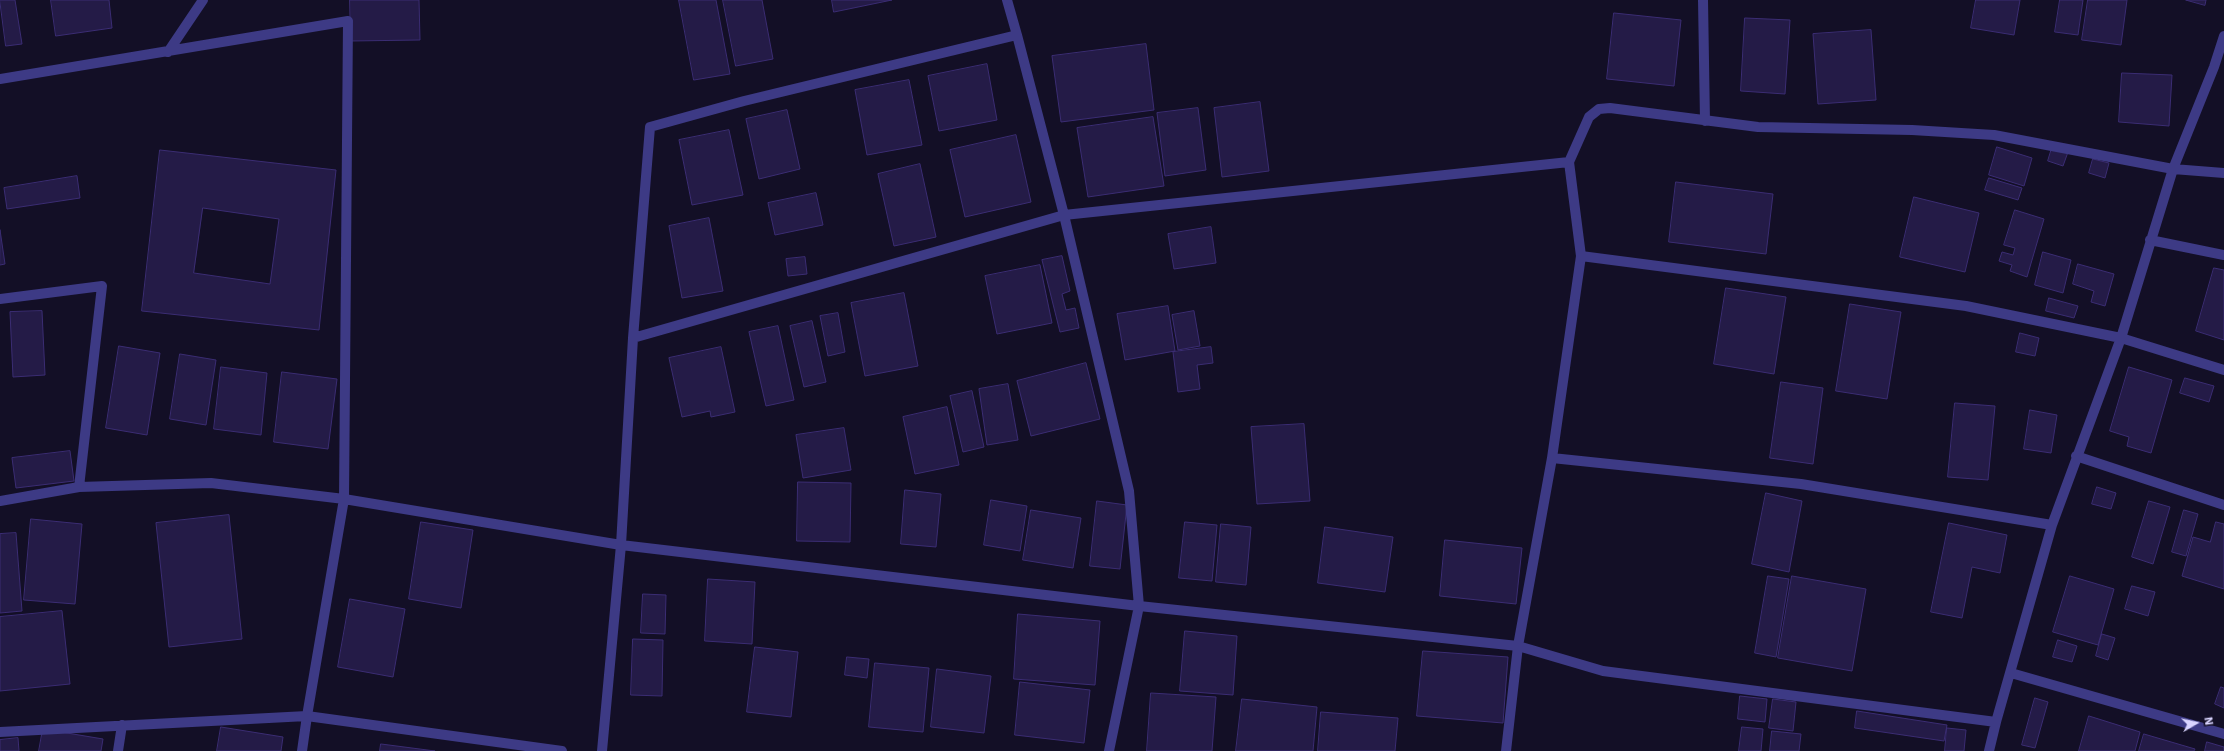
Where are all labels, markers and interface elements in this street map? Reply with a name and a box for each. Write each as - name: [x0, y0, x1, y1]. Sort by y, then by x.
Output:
- north arrow: [2176, 703, 2216, 743]
- text: N: [2201, 716, 2215, 726]

